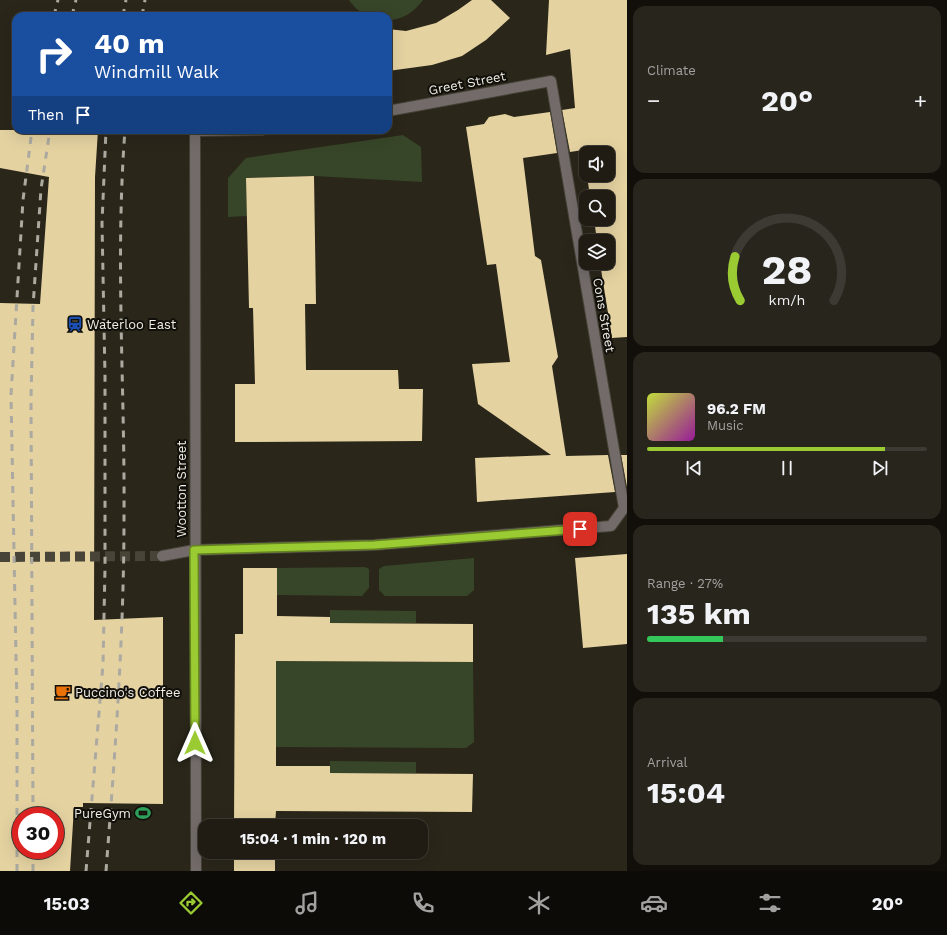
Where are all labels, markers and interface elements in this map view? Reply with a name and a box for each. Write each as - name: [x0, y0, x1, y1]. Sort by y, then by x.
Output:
- text: 40 m: [94, 27, 164, 60]
- icon: right: [28, 28, 80, 80]
- text: Windmill Walk: [94, 61, 219, 82]
- text: Climate: [647, 63, 696, 78]
- street label: Greet Street: [427, 68, 507, 98]
- text: 20°: [761, 83, 813, 118]
- text: −: [647, 88, 660, 113]
- text: +: [914, 88, 927, 113]
- icon: arrive: [72, 104, 94, 126]
- text: Then: [28, 106, 64, 124]
- map controls: [579, 146, 615, 270]
- button: sound: [579, 146, 615, 182]
- button: search: [579, 190, 615, 226]
- button: layers: [579, 234, 615, 270]
- text: 28: [762, 244, 812, 293]
- street label: Cons Street: [590, 277, 618, 354]
- text: km/h: [769, 291, 805, 307]
- station icon: Waterloo East: [66, 315, 84, 333]
- place label: Waterloo East: [87, 317, 177, 332]
- text: 96.2 FM: [707, 400, 766, 418]
- text: Music: [707, 418, 744, 433]
- street label: Wootton Street: [174, 440, 189, 538]
- icon: previous: [683, 457, 705, 479]
- icon: pause: [776, 457, 798, 479]
- icon: next: [869, 457, 891, 479]
- pin: [563, 512, 597, 546]
- icon: arrive: [569, 518, 591, 540]
- text: Range · 27%: [647, 576, 723, 591]
- text: 135 km: [647, 596, 751, 631]
- cafe icon: Puccino's Coffee: [54, 683, 72, 701]
- place label: Puccino's Coffee: [75, 685, 180, 700]
- position arrow: [174, 722, 216, 764]
- text: Arrival: [647, 755, 688, 770]
- text: 15:04: [647, 775, 725, 810]
- sports icon: PureGym: [134, 804, 152, 822]
- place label: PureGym: [74, 806, 131, 821]
- speed limit sign: 30: [12, 807, 64, 859]
- text: 15:04 · 1 min · 120 m: [240, 830, 386, 848]
- icon: directions: [177, 889, 205, 917]
- icon: music: [293, 889, 321, 917]
- icon: phone: [409, 889, 437, 917]
- icon: climate: [525, 889, 553, 917]
- icon: car: [640, 889, 668, 917]
- icon: filters: [756, 889, 784, 917]
- text: 15:03: [44, 893, 90, 914]
- text: 20°: [872, 893, 903, 914]

